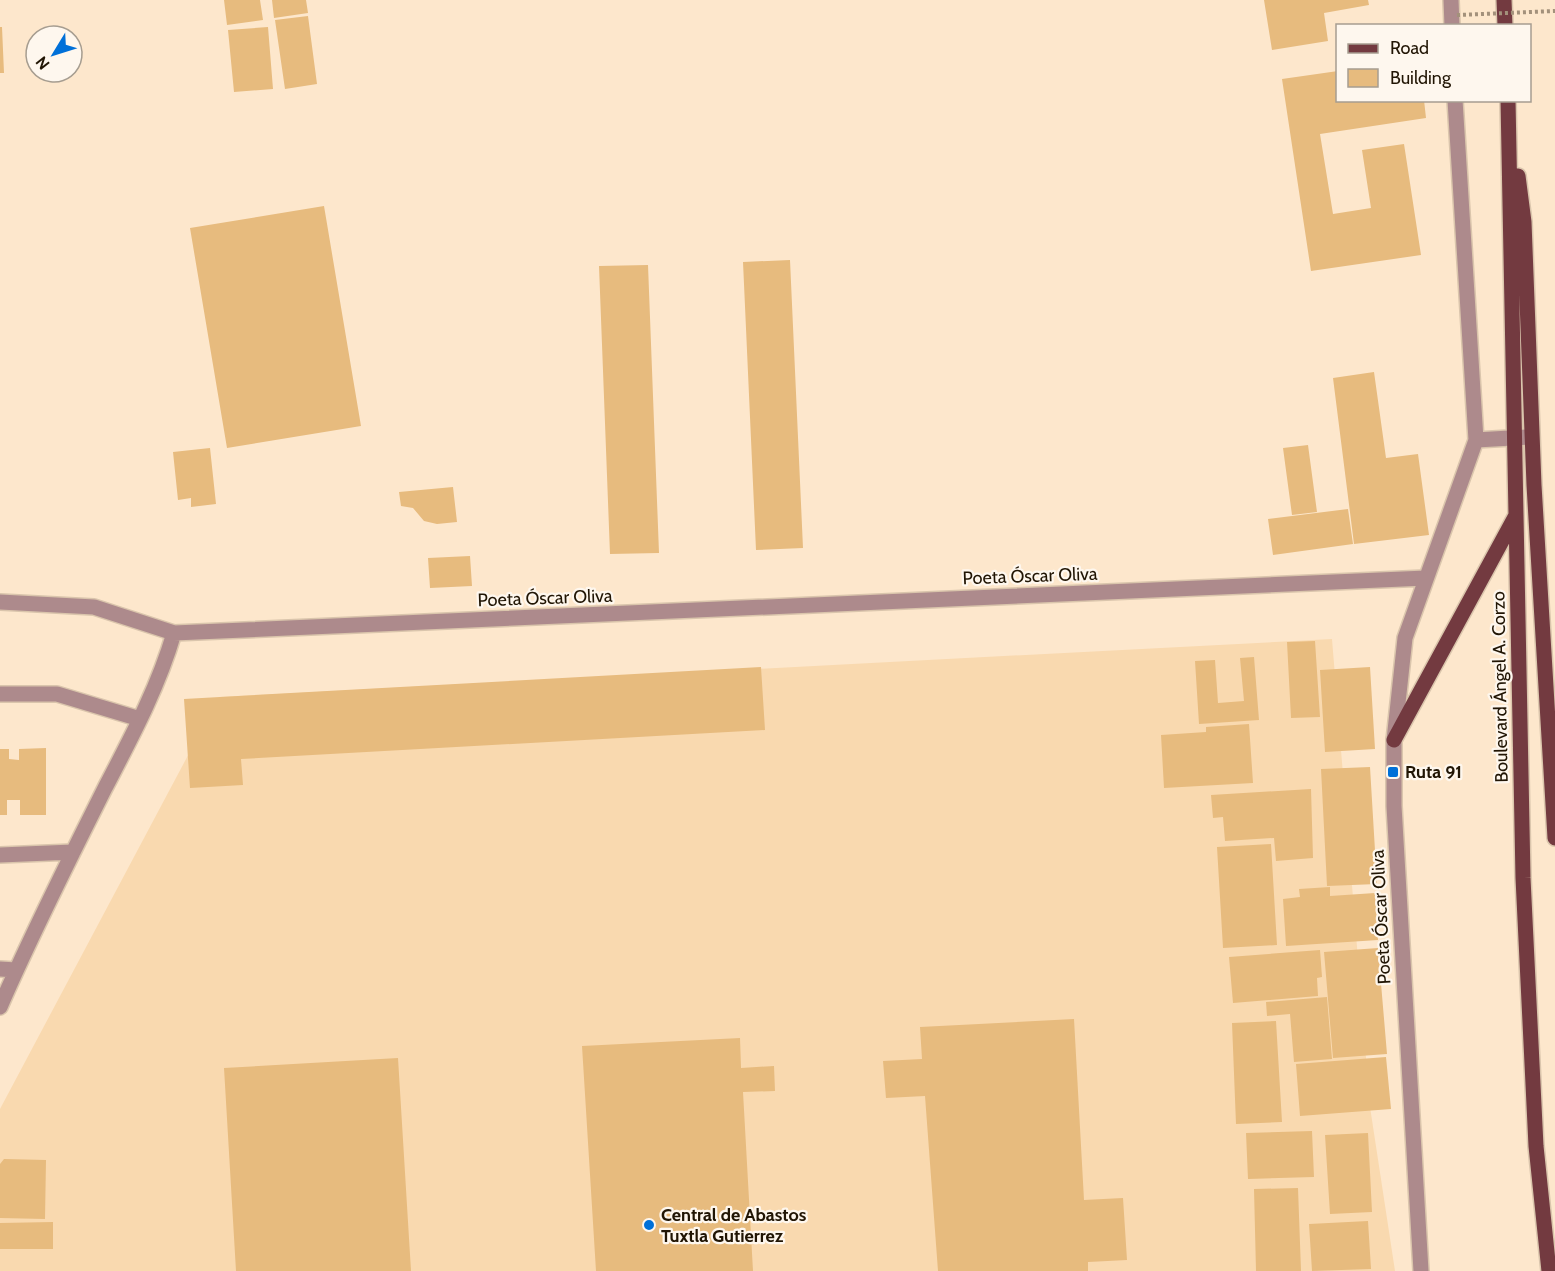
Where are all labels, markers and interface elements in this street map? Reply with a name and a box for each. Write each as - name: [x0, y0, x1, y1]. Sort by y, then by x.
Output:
- north arrow: [24, 24, 84, 84]
- legend: [1336, 24, 1531, 102]
- text: Road: [1390, 37, 1429, 59]
- text: N: [32, 53, 54, 73]
- text: Building: [1390, 67, 1452, 89]
- street label: Poeta Óscar Oliva: [962, 563, 1098, 589]
- street label: Poeta Óscar Oliva: [477, 585, 613, 611]
- street label: Boulevard Ángel A. Corzo: [1487, 591, 1513, 783]
- place label: Ruta 91: [1405, 761, 1462, 783]
- marker: Ruta 91: [1386, 765, 1400, 779]
- street label: Poeta Óscar Oliva: [1366, 849, 1396, 985]
- place label: Central de Abastos Tuxtla Gutierrez: [661, 1204, 807, 1247]
- marker: Central de Abastos Tuxtla Gutierrez: [642, 1218, 656, 1232]

